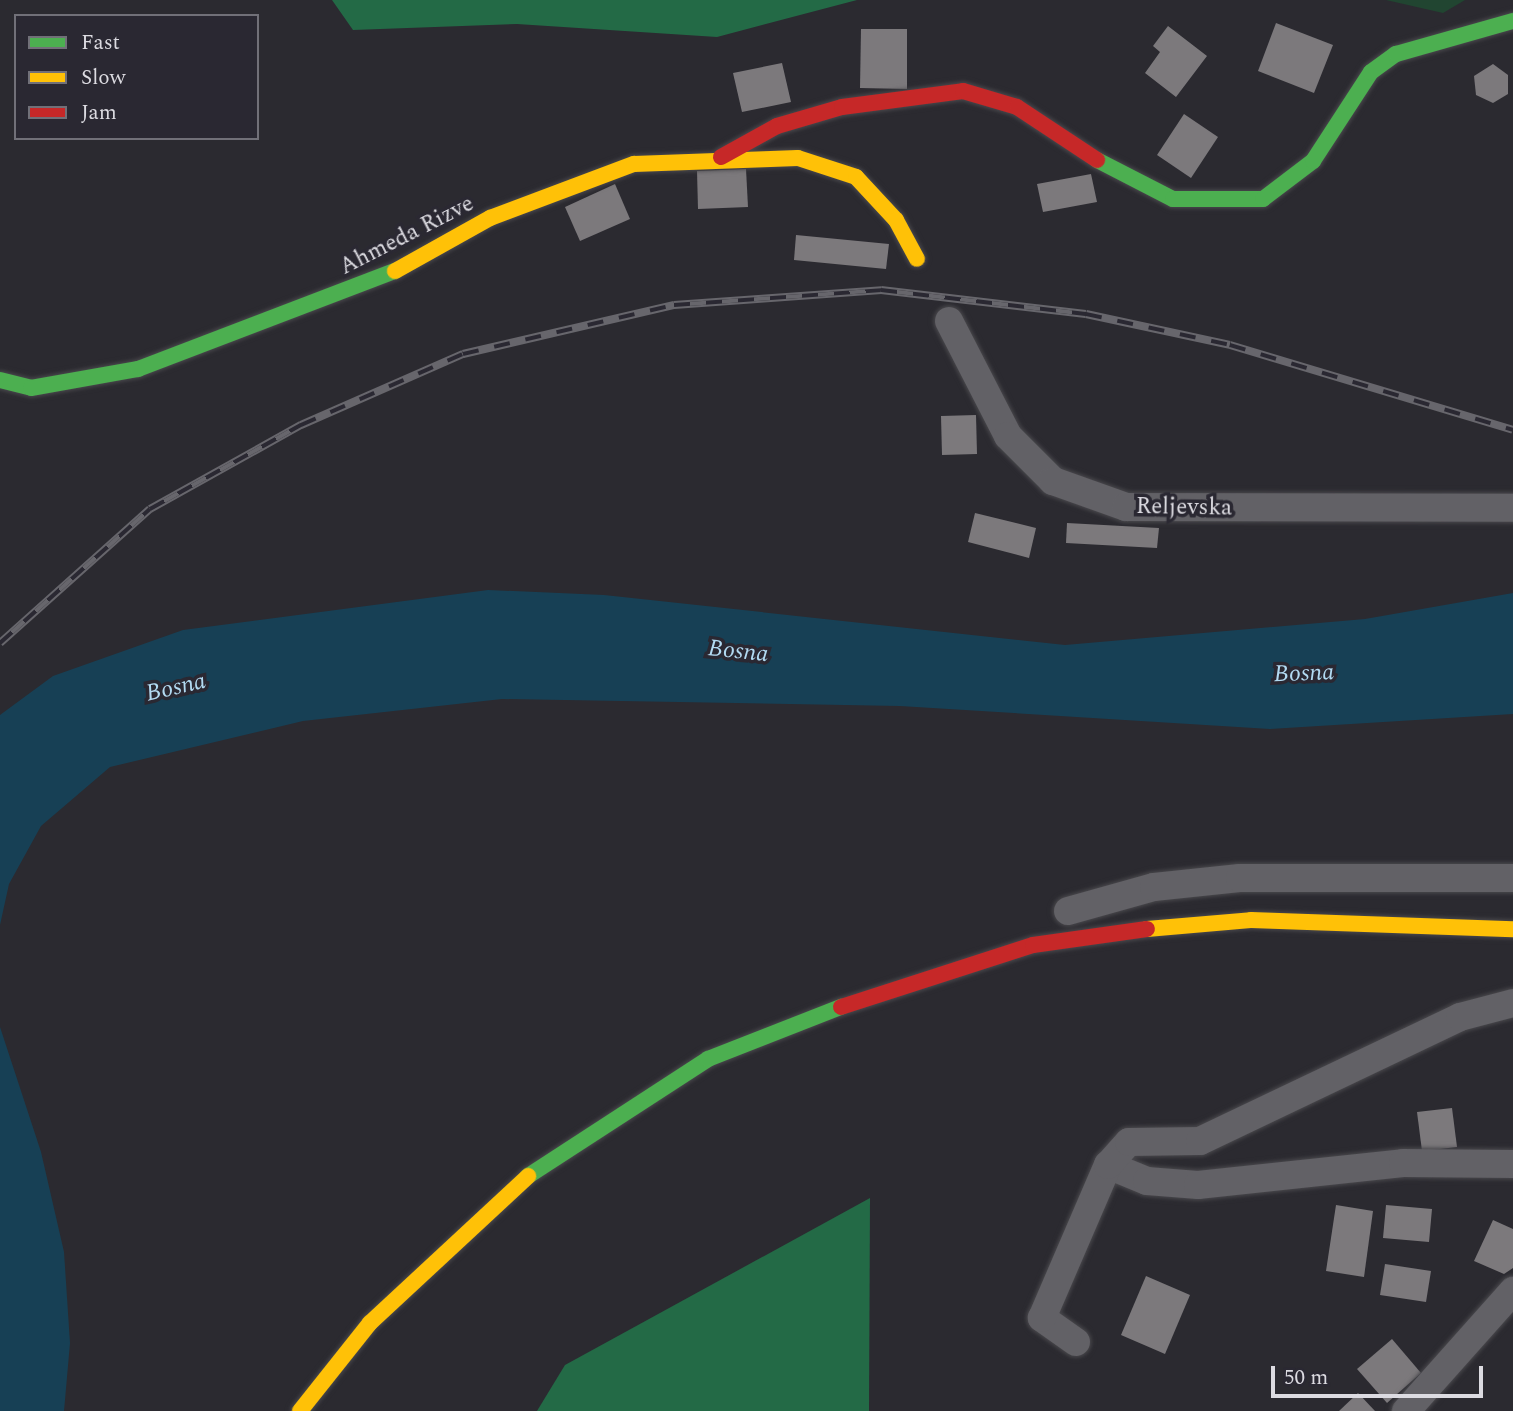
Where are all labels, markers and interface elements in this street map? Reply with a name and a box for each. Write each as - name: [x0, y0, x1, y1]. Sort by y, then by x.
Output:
- legend: [14, 14, 259, 140]
- text: Fast: [81, 27, 120, 59]
- text: Slow: [81, 62, 125, 94]
- text: Jam: [81, 97, 117, 129]
- street label: Ahmeda Rizve: [335, 190, 479, 282]
- street label: Reljevska: [1136, 493, 1232, 523]
- water label: Bosna: [706, 635, 770, 669]
- water label: Bosna: [1273, 659, 1335, 689]
- water label: Bosna: [143, 667, 209, 709]
- scale bar: [1275, 1352, 1487, 1396]
- text: 50 m: [1284, 1362, 1328, 1394]

